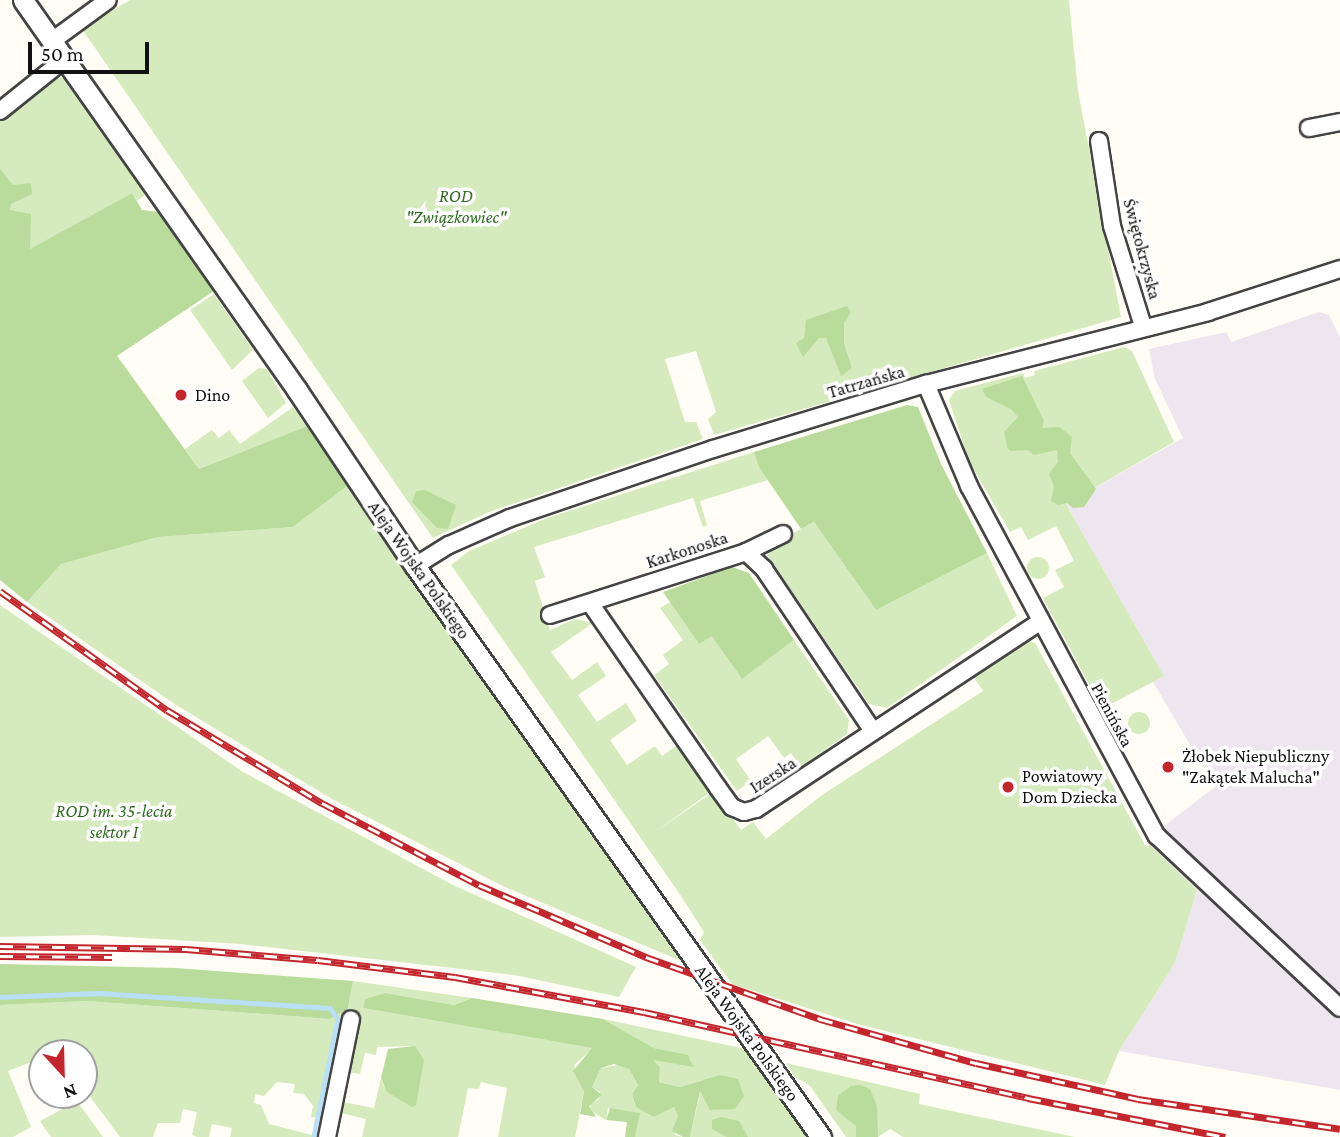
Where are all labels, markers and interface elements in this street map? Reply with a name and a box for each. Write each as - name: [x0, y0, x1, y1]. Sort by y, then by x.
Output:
- scale bar: [32, 28, 152, 72]
- text: 50 m: [41, 42, 84, 66]
- park label: ROD "Związkowiec": [406, 186, 506, 228]
- street label: Świętokrzyska: [1118, 196, 1166, 302]
- street label: Tatrzańska: [825, 361, 907, 403]
- place label: Dino: [195, 384, 230, 406]
- marker: Dino: [173, 387, 189, 403]
- street label: Aleja Wojska Polskiego: [363, 497, 475, 643]
- street label: Karkonoska: [643, 527, 731, 573]
- street label: Pienińska: [1086, 679, 1138, 751]
- place label: Żłobek Niepubliczny "Zakątek Malucha": [1182, 746, 1329, 788]
- street label: Izerska: [746, 752, 800, 798]
- marker: Żłobek Niepubliczny "Zakątek Malucha": [1160, 759, 1176, 775]
- place label: Powiatowy Dom Dziecka: [1022, 766, 1117, 808]
- marker: Powiatowy Dom Dziecka: [1000, 779, 1016, 795]
- park label: ROD im. 35-lecia sektor I: [55, 801, 173, 844]
- street label: Aleja Wojska Polskiego: [690, 960, 804, 1106]
- north arrow: [28, 1039, 98, 1109]
- text: N: [60, 1080, 80, 1104]

